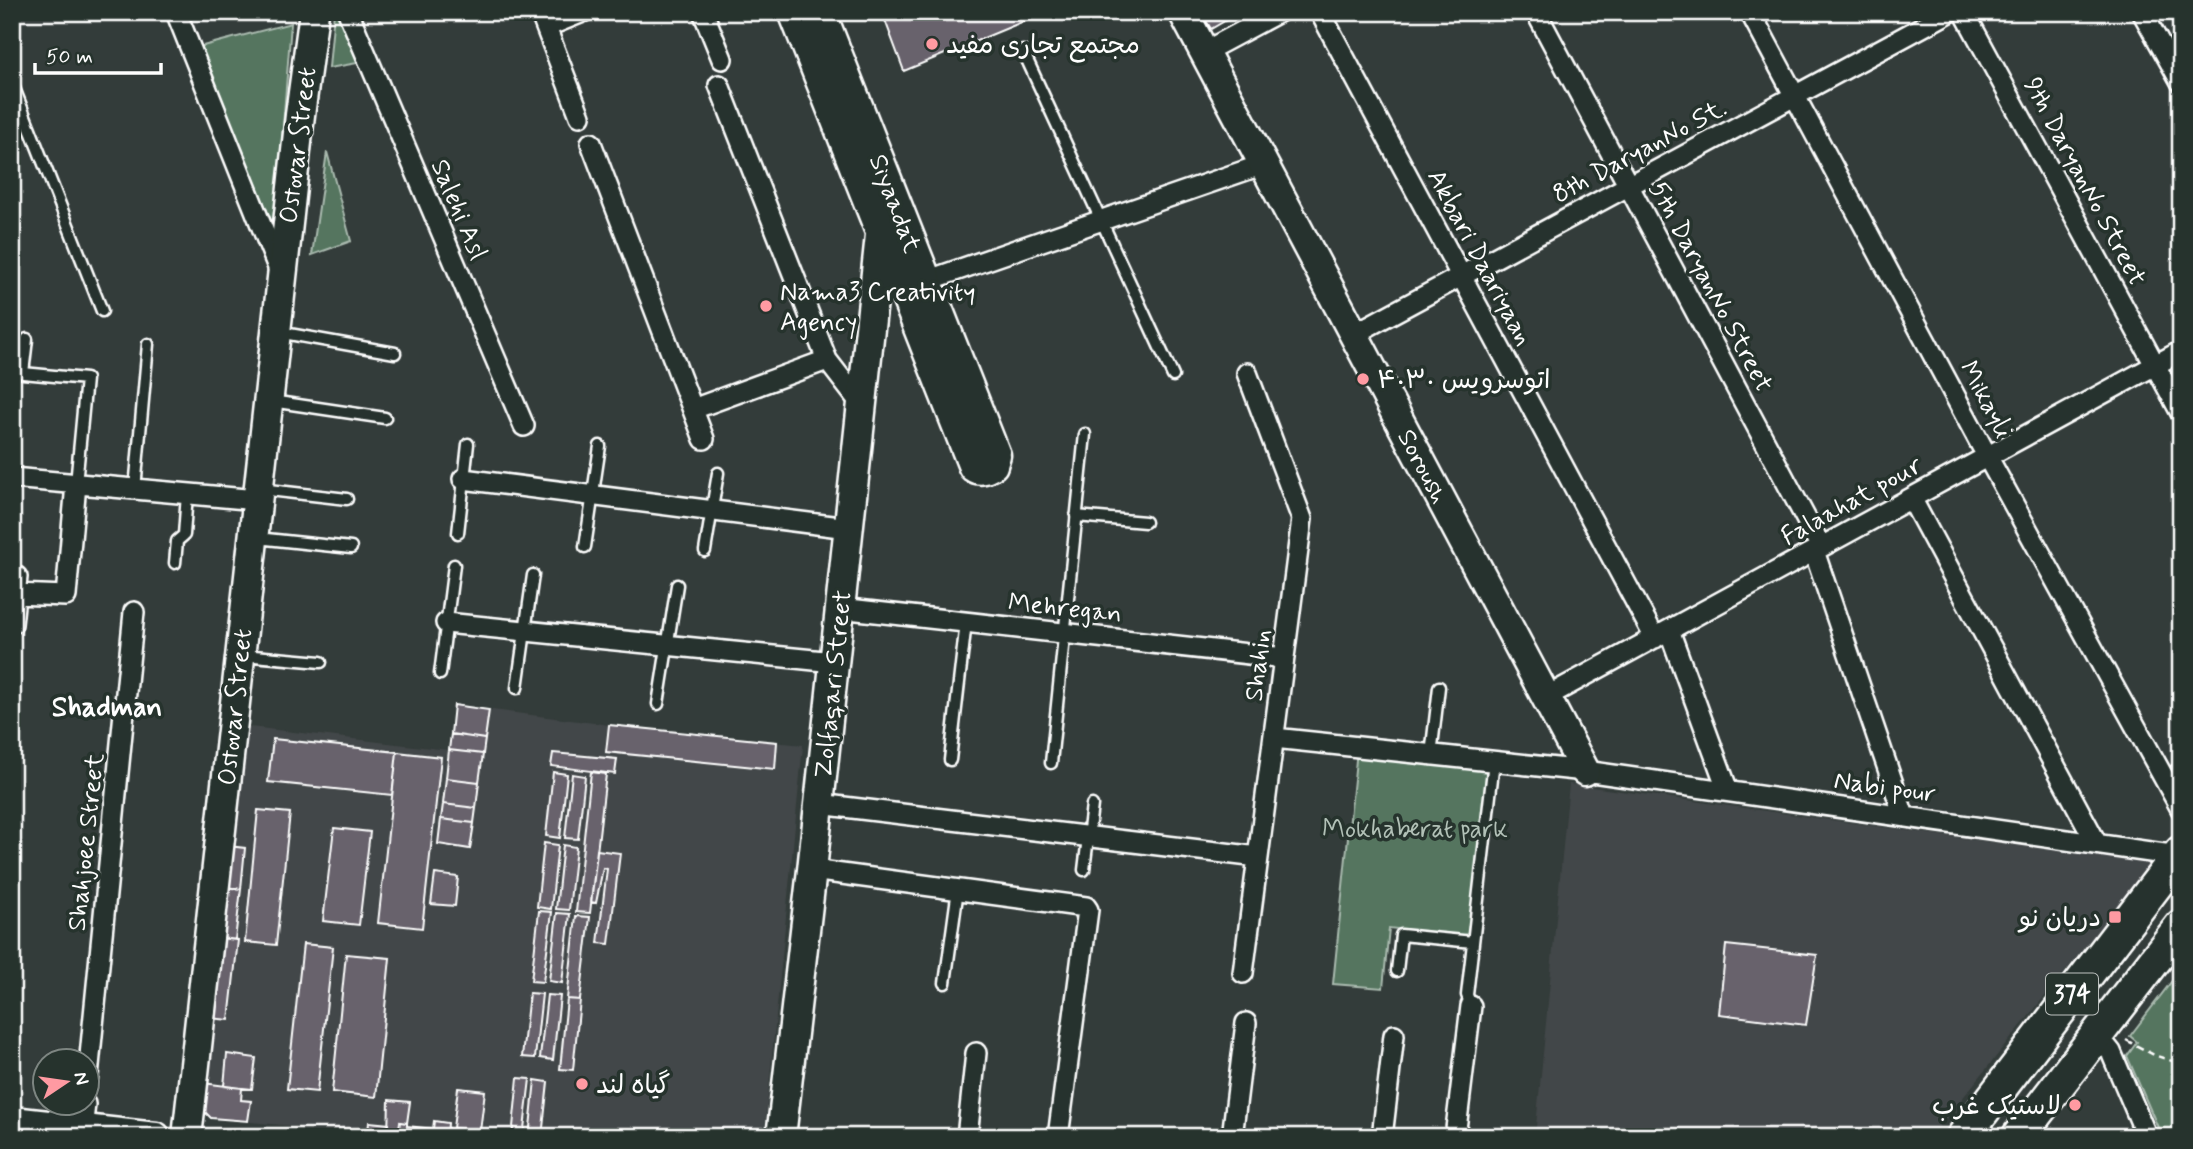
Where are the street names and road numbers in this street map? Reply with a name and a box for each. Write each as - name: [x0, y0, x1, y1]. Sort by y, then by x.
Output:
- street label: Ostovar Street: [273, 65, 325, 225]
- street label: 9th DaryanNo Street: [2015, 72, 2154, 292]
- street label: 8th DaryanNo St.: [1547, 92, 1733, 212]
- street label: Siyaadat: [860, 150, 928, 258]
- street label: Salehi Asl: [422, 154, 495, 265]
- street label: Akbari Daariyaan: [1418, 164, 1540, 352]
- street label: 5th DaryanNo Street: [1640, 176, 1780, 398]
- street label: Mikayli: [1951, 355, 2020, 445]
- street label: Soroush: [1389, 424, 1456, 510]
- street label: Falaahat pour: [1775, 449, 1929, 555]
- street label: Mehregan: [1006, 586, 1123, 632]
- street label: Zolfaqari Street: [807, 588, 861, 780]
- street label: Ostovar Street: [211, 627, 261, 787]
- street label: Shahin: [1238, 627, 1280, 703]
- street label: Shahjoee Street: [61, 752, 113, 933]
- street label: Nabi pour: [1832, 764, 1938, 812]
- road number: 374: [2046, 974, 2098, 1014]

